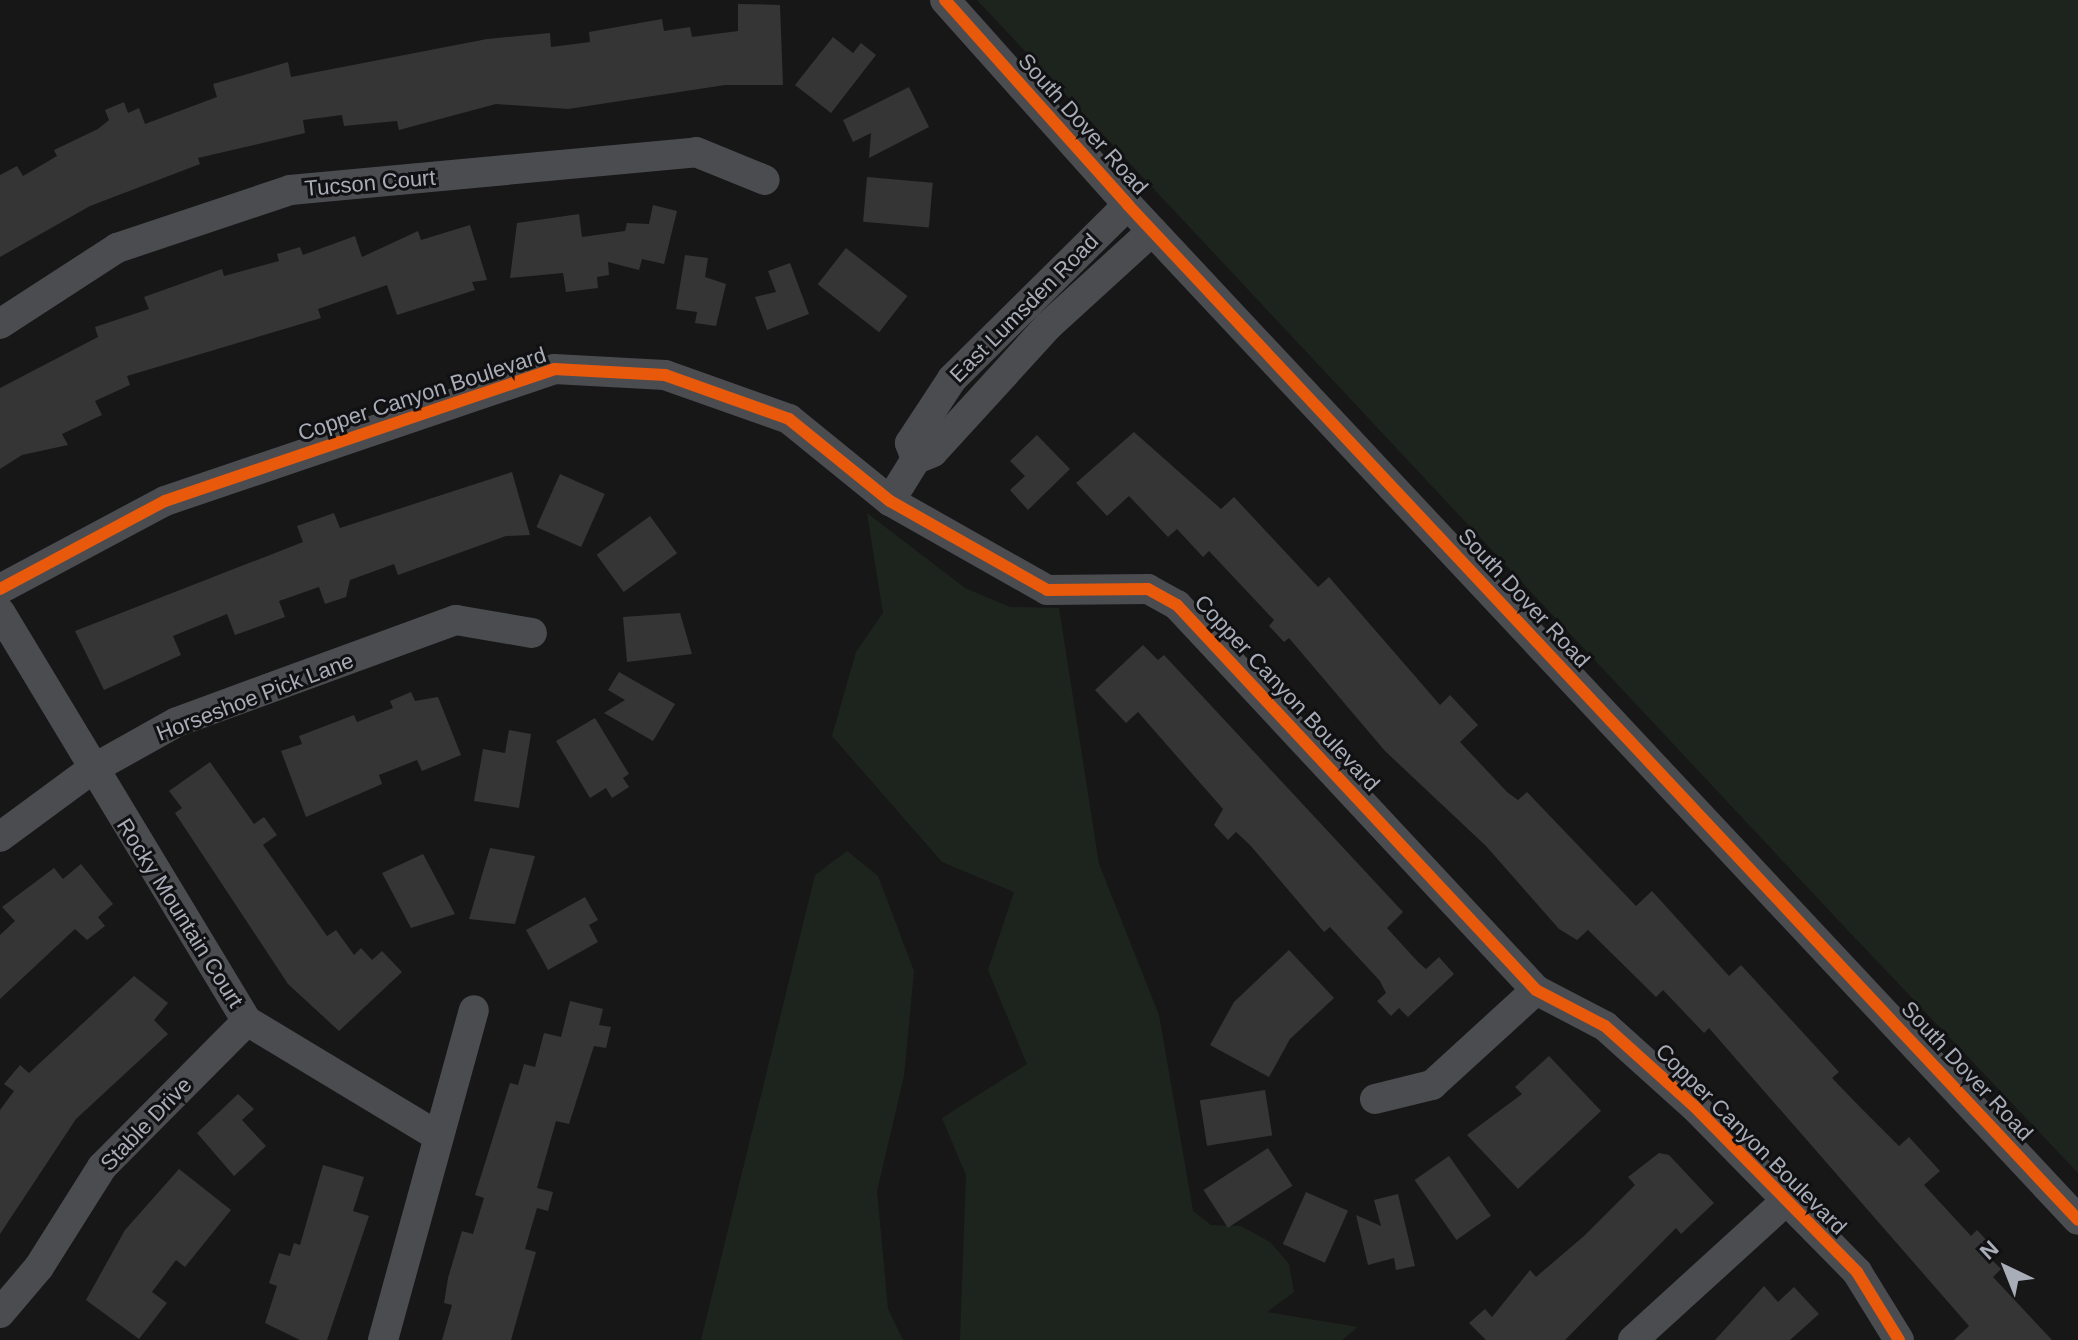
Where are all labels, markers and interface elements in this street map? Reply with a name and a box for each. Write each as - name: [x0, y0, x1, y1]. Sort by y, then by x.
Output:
- street label: South Dover Road: [1013, 48, 1153, 200]
- street label: Tucson Court: [303, 164, 437, 202]
- street label: East Lumsden Road: [944, 228, 1104, 388]
- street label: Copper Canyon Boulevard: [295, 341, 549, 447]
- street label: South Dover Road: [1453, 523, 1595, 673]
- street label: Copper Canyon Boulevard: [1189, 589, 1385, 797]
- street label: Horseshoe Pick Lane: [153, 647, 357, 747]
- street label: Rocky Mountain Court: [111, 814, 249, 1012]
- street label: South Dover Road: [1896, 996, 2038, 1146]
- street label: Copper Canyon Boulevard: [1650, 1038, 1852, 1240]
- street label: Stable Drive: [95, 1072, 197, 1176]
- north arrow: [1966, 1228, 2046, 1308]
- text: N: [1975, 1236, 2004, 1265]

